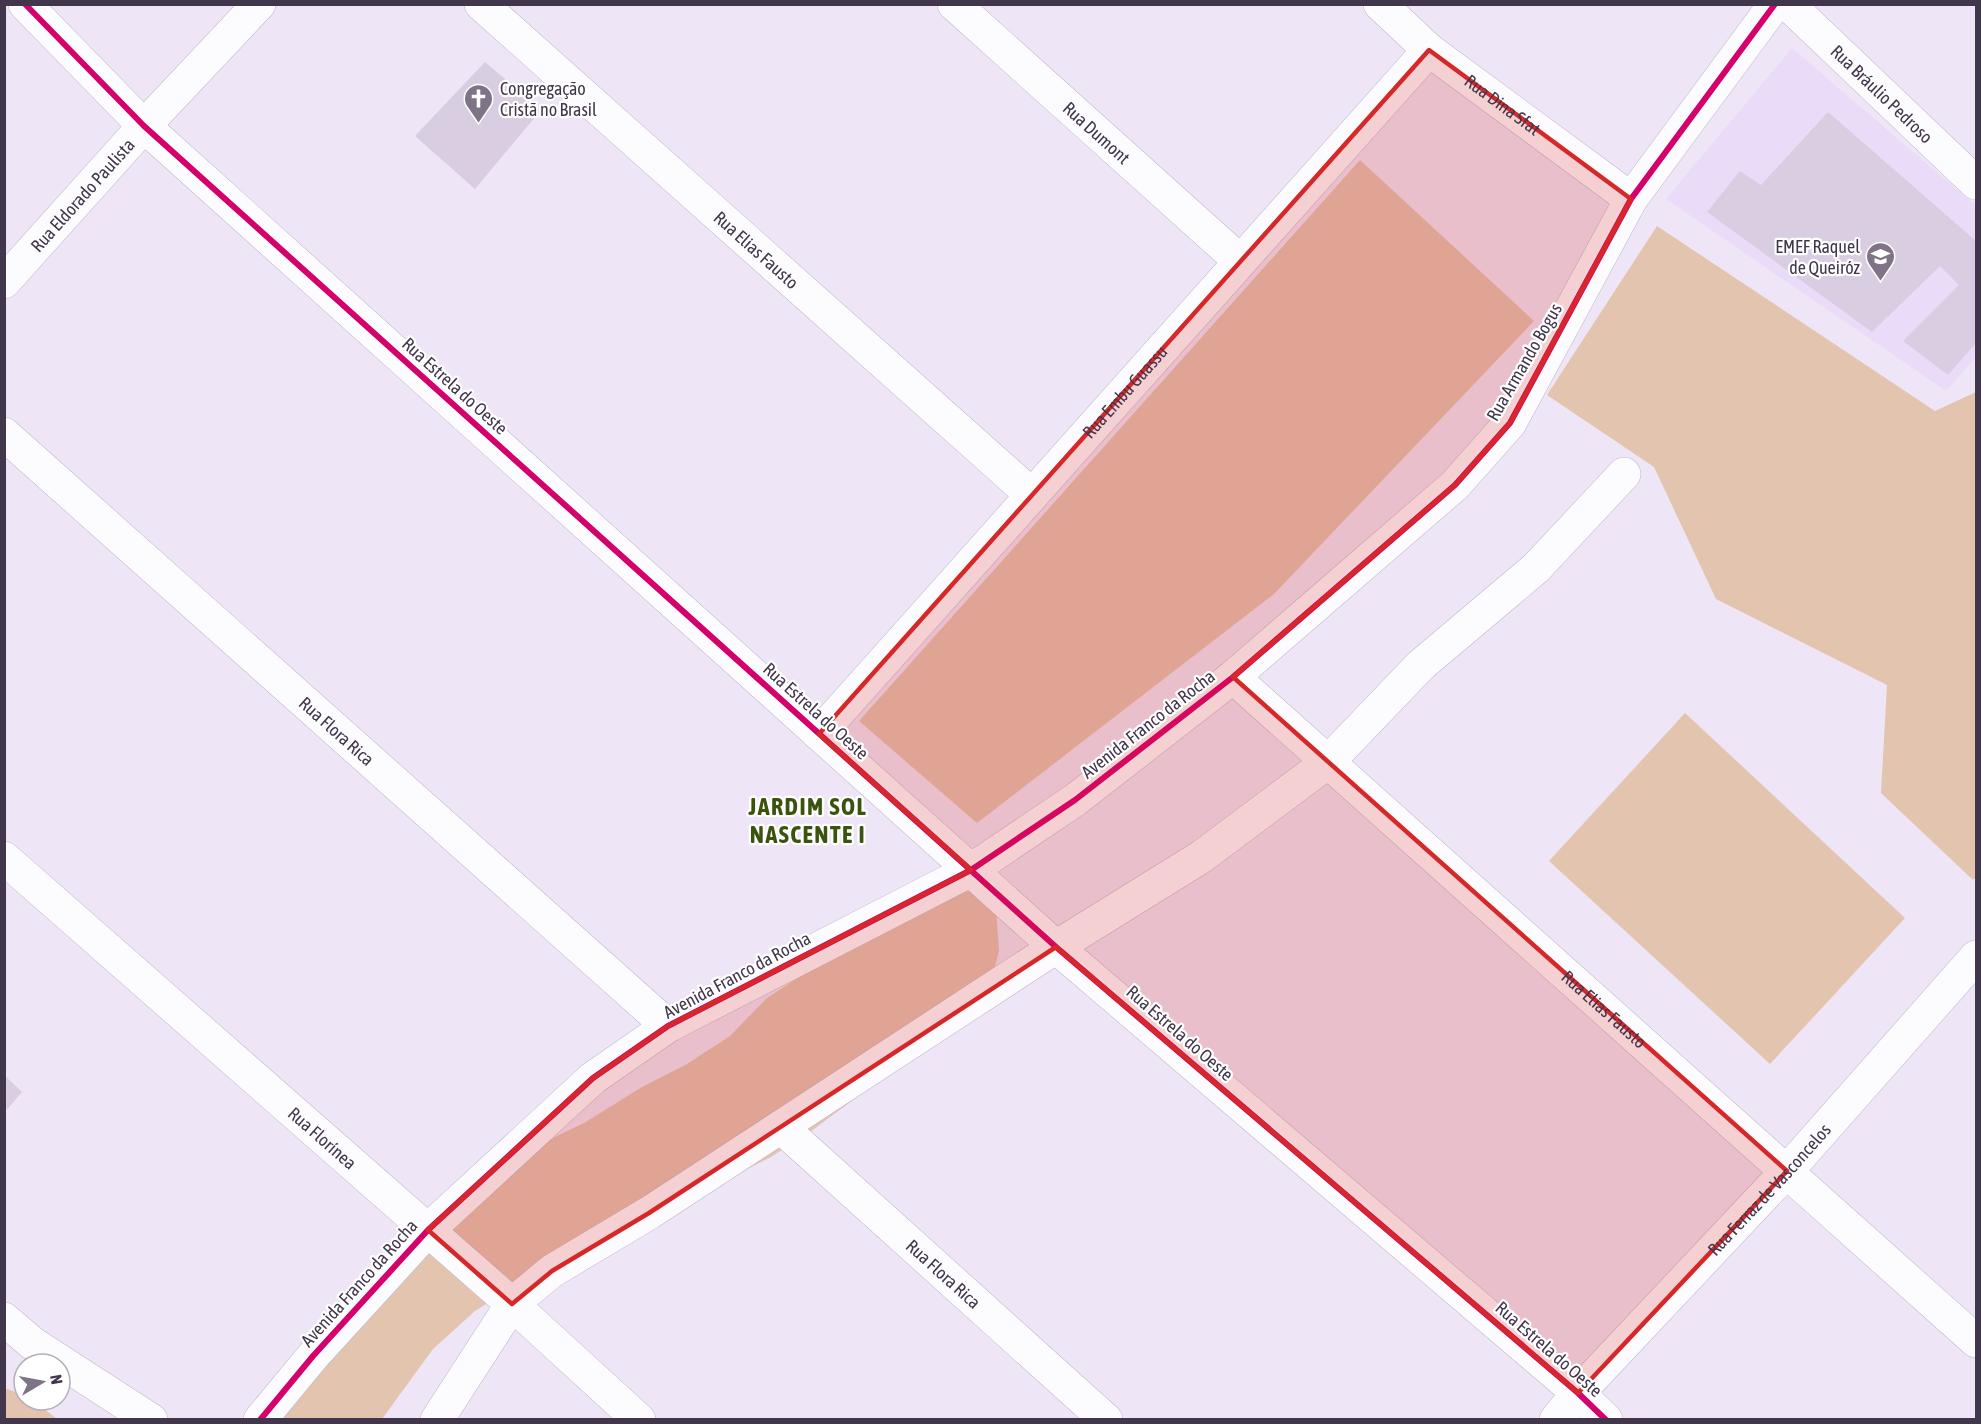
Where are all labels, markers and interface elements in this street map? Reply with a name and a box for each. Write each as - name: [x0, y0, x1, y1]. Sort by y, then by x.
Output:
- street label: Rua Bráulio Pedroso: [1827, 40, 1938, 147]
- street label: Rua Dina Sfat: [1461, 70, 1545, 139]
- place label: Congregação Cristã no Brasil: [500, 78, 597, 120]
- church icon: Congregação Cristã no Brasil: [463, 82, 495, 124]
- street label: Rua Dumont: [1059, 97, 1135, 168]
- street label: Rua Eldorado Paulista: [26, 134, 138, 256]
- street label: Rua Elias Fausto: [710, 206, 803, 293]
- place label: EMEF Raquel de Queiróz: [1775, 236, 1861, 278]
- school or university icon: EMEF Raquel de Queiróz: [1865, 240, 1897, 282]
- street label: Rua Armando Bogus: [1482, 300, 1566, 424]
- street label: Rua Estrela do Oeste: [398, 333, 512, 439]
- street label: Rua Embu Guassu: [1078, 341, 1171, 442]
- street label: Rua Estrela do Oeste: [759, 658, 873, 764]
- street label: Avenida Franco da Rocha: [1077, 665, 1219, 783]
- street label: Rua Flora Rica: [295, 692, 379, 770]
- district label: JARDIM SOL NASCENTE I: [748, 793, 867, 848]
- street label: Avenida Franco da Rocha: [660, 927, 814, 1023]
- street label: Rua Elias Fausto: [1558, 966, 1651, 1052]
- street label: Rua Estrela do Oeste: [1122, 981, 1238, 1085]
- street label: Rua Florínea: [284, 1102, 361, 1173]
- street label: Rua Ferraz de Vasconcelos: [1703, 1119, 1835, 1259]
- street label: Avenida Franco da Rocha: [296, 1215, 422, 1351]
- street label: Rua Flora Rica: [902, 1235, 985, 1313]
- street label: Rua Estrela do Oeste: [1491, 1297, 1607, 1401]
- north arrow: [12, 1352, 72, 1412]
- text: N: [47, 1373, 66, 1386]

